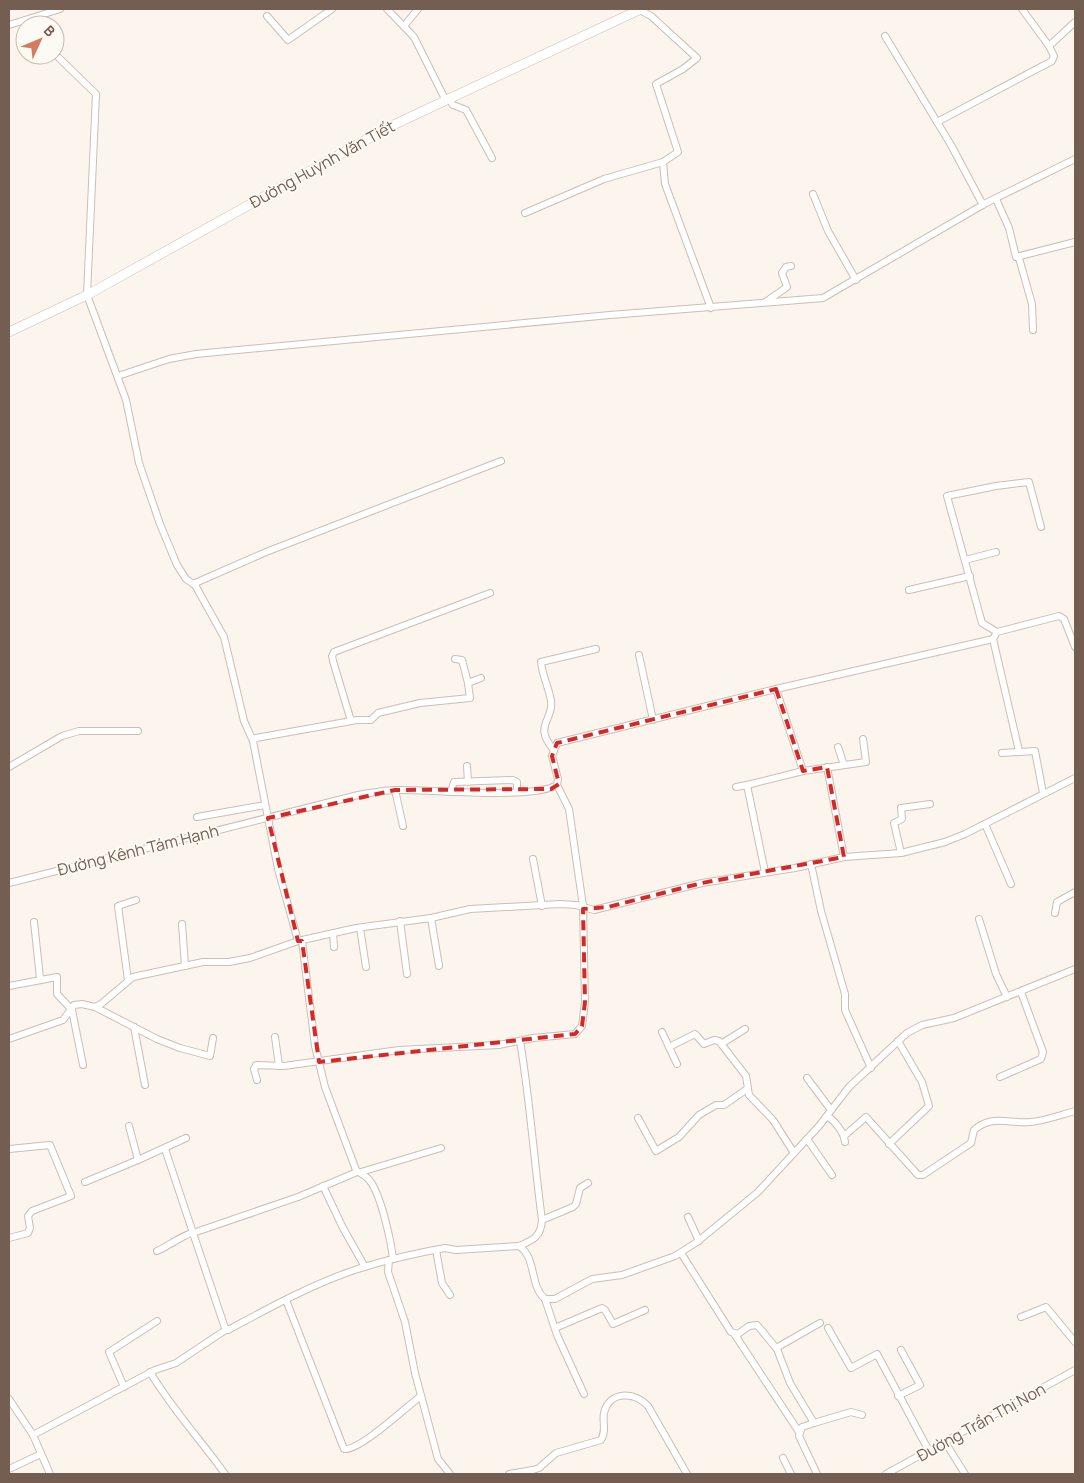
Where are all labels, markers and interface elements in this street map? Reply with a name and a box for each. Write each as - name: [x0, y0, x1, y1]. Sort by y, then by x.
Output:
- north arrow: [15, 15, 65, 65]
- text: B: [40, 21, 60, 41]
- street label: Đường Huỳnh Văn Tiết: [245, 115, 399, 213]
- street label: Đường Kênh Tám Hạnh: [55, 819, 221, 881]
- street label: Đường Trần Thị Non: [913, 1378, 1049, 1466]

